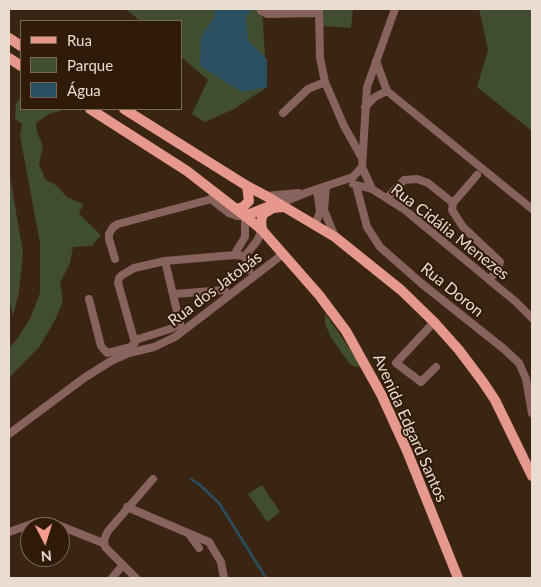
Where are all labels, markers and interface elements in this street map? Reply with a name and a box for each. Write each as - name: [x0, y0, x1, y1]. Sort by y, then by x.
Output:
- legend: [20, 20, 182, 110]
- text: Rua: [67, 31, 92, 49]
- text: Parque: [67, 56, 113, 74]
- text: Água: [67, 81, 101, 99]
- street label: Rua Cidália Menezes: [387, 180, 513, 284]
- street label: Rua dos Jatobás: [164, 247, 266, 331]
- street label: Rua Doron: [417, 259, 487, 321]
- street label: Avenida Edgard Santos: [369, 351, 451, 505]
- north arrow: [20, 517, 70, 567]
- text: N: [40, 548, 52, 565]

